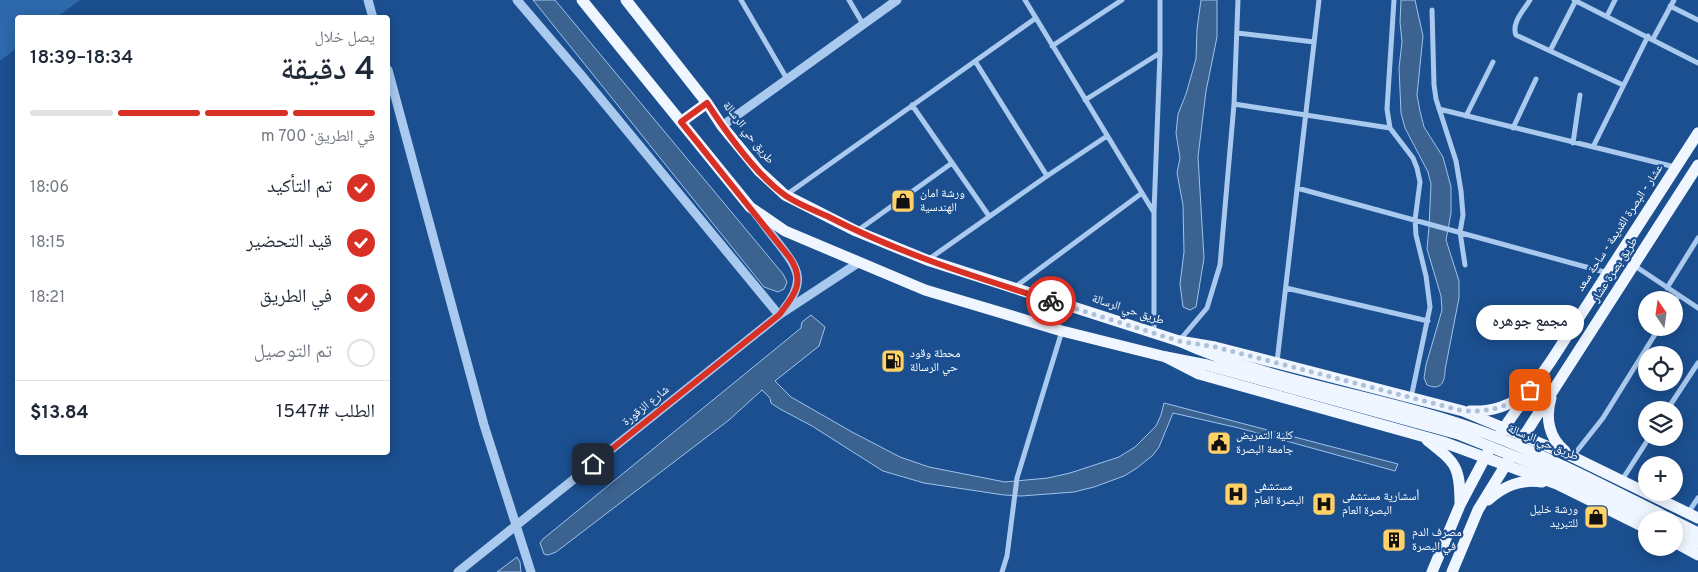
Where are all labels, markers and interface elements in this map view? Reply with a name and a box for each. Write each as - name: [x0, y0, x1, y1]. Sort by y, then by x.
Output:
- text: يصل خلال: [314, 28, 375, 48]
- text: 18:34–18:39: [30, 46, 133, 70]
- text: 4 دقيقة: [280, 51, 375, 91]
- street label: طريق حي الرسالة: [718, 98, 778, 168]
- text: في الطريق · 700 m: [261, 127, 375, 147]
- street label: عشار - البصرة القديمة - ساحة سعد: [1573, 161, 1667, 295]
- icon: check: [347, 174, 375, 202]
- text: تم التأكيد: [267, 175, 332, 199]
- text: 18:06: [30, 178, 69, 198]
- place label: ورشة امان الهندسية: [920, 186, 965, 216]
- shop icon: ورشة امان الهندسية: [890, 188, 916, 214]
- icon: check: [347, 229, 375, 257]
- text: قيد التحضير: [246, 230, 332, 254]
- text: 18:15: [30, 233, 65, 253]
- street label: طريق بصرة عشار: [1588, 234, 1642, 306]
- courier: [1026, 276, 1076, 326]
- icon: check: [347, 284, 375, 312]
- text: في الطريق: [260, 285, 332, 309]
- icon: bike: [1037, 287, 1065, 315]
- text: 18:21: [30, 288, 65, 308]
- street label: طريق حي الرسالة: [1089, 291, 1166, 330]
- north arrow: [1638, 291, 1682, 336]
- map controls: [1638, 291, 1683, 556]
- callout: مجمع جوهره: [1476, 305, 1584, 340]
- text: مجمع جوهره: [1492, 312, 1568, 332]
- text: تم التوصيل: [254, 340, 332, 364]
- place label: محطة وقود حي الرسالة: [910, 346, 961, 377]
- button: locate: [1638, 346, 1683, 391]
- fuel station icon: محطة وقود حي الرسالة: [880, 348, 906, 374]
- pin: [1509, 369, 1551, 411]
- icon: bag: [1516, 376, 1544, 404]
- street label: شارع الزقورة: [619, 382, 673, 430]
- text: الطلب #1547: [276, 400, 375, 424]
- text: $13.84: [30, 401, 89, 425]
- button: layers: [1638, 401, 1683, 446]
- street label: طريق حي الرسالة: [1505, 421, 1581, 466]
- place label: كلية التمريض جامعة البصرة: [1236, 428, 1294, 458]
- public building icon: كلية التمريض جامعة البصرة: [1206, 430, 1232, 456]
- pin: [572, 443, 614, 485]
- icon: home: [579, 450, 607, 478]
- button: +: [1638, 456, 1683, 501]
- place label: مستشفى البصرة العام: [1254, 479, 1304, 509]
- hospital icon: مستشفى البصرة العام: [1223, 481, 1249, 507]
- place label: أسشارية مستشفى البصرة العام: [1342, 489, 1419, 519]
- hospital icon: أسشارية مستشفى البصرة العام: [1311, 491, 1337, 517]
- place label: ورشة خليل للتبريد: [1530, 502, 1578, 532]
- shop icon: ورشة خليل للتبريد: [1583, 504, 1609, 530]
- button: −: [1638, 511, 1683, 556]
- place label: مصرف الدم في البصرة: [1412, 525, 1462, 556]
- building icon: مصرف الدم في البصرة: [1381, 527, 1407, 553]

